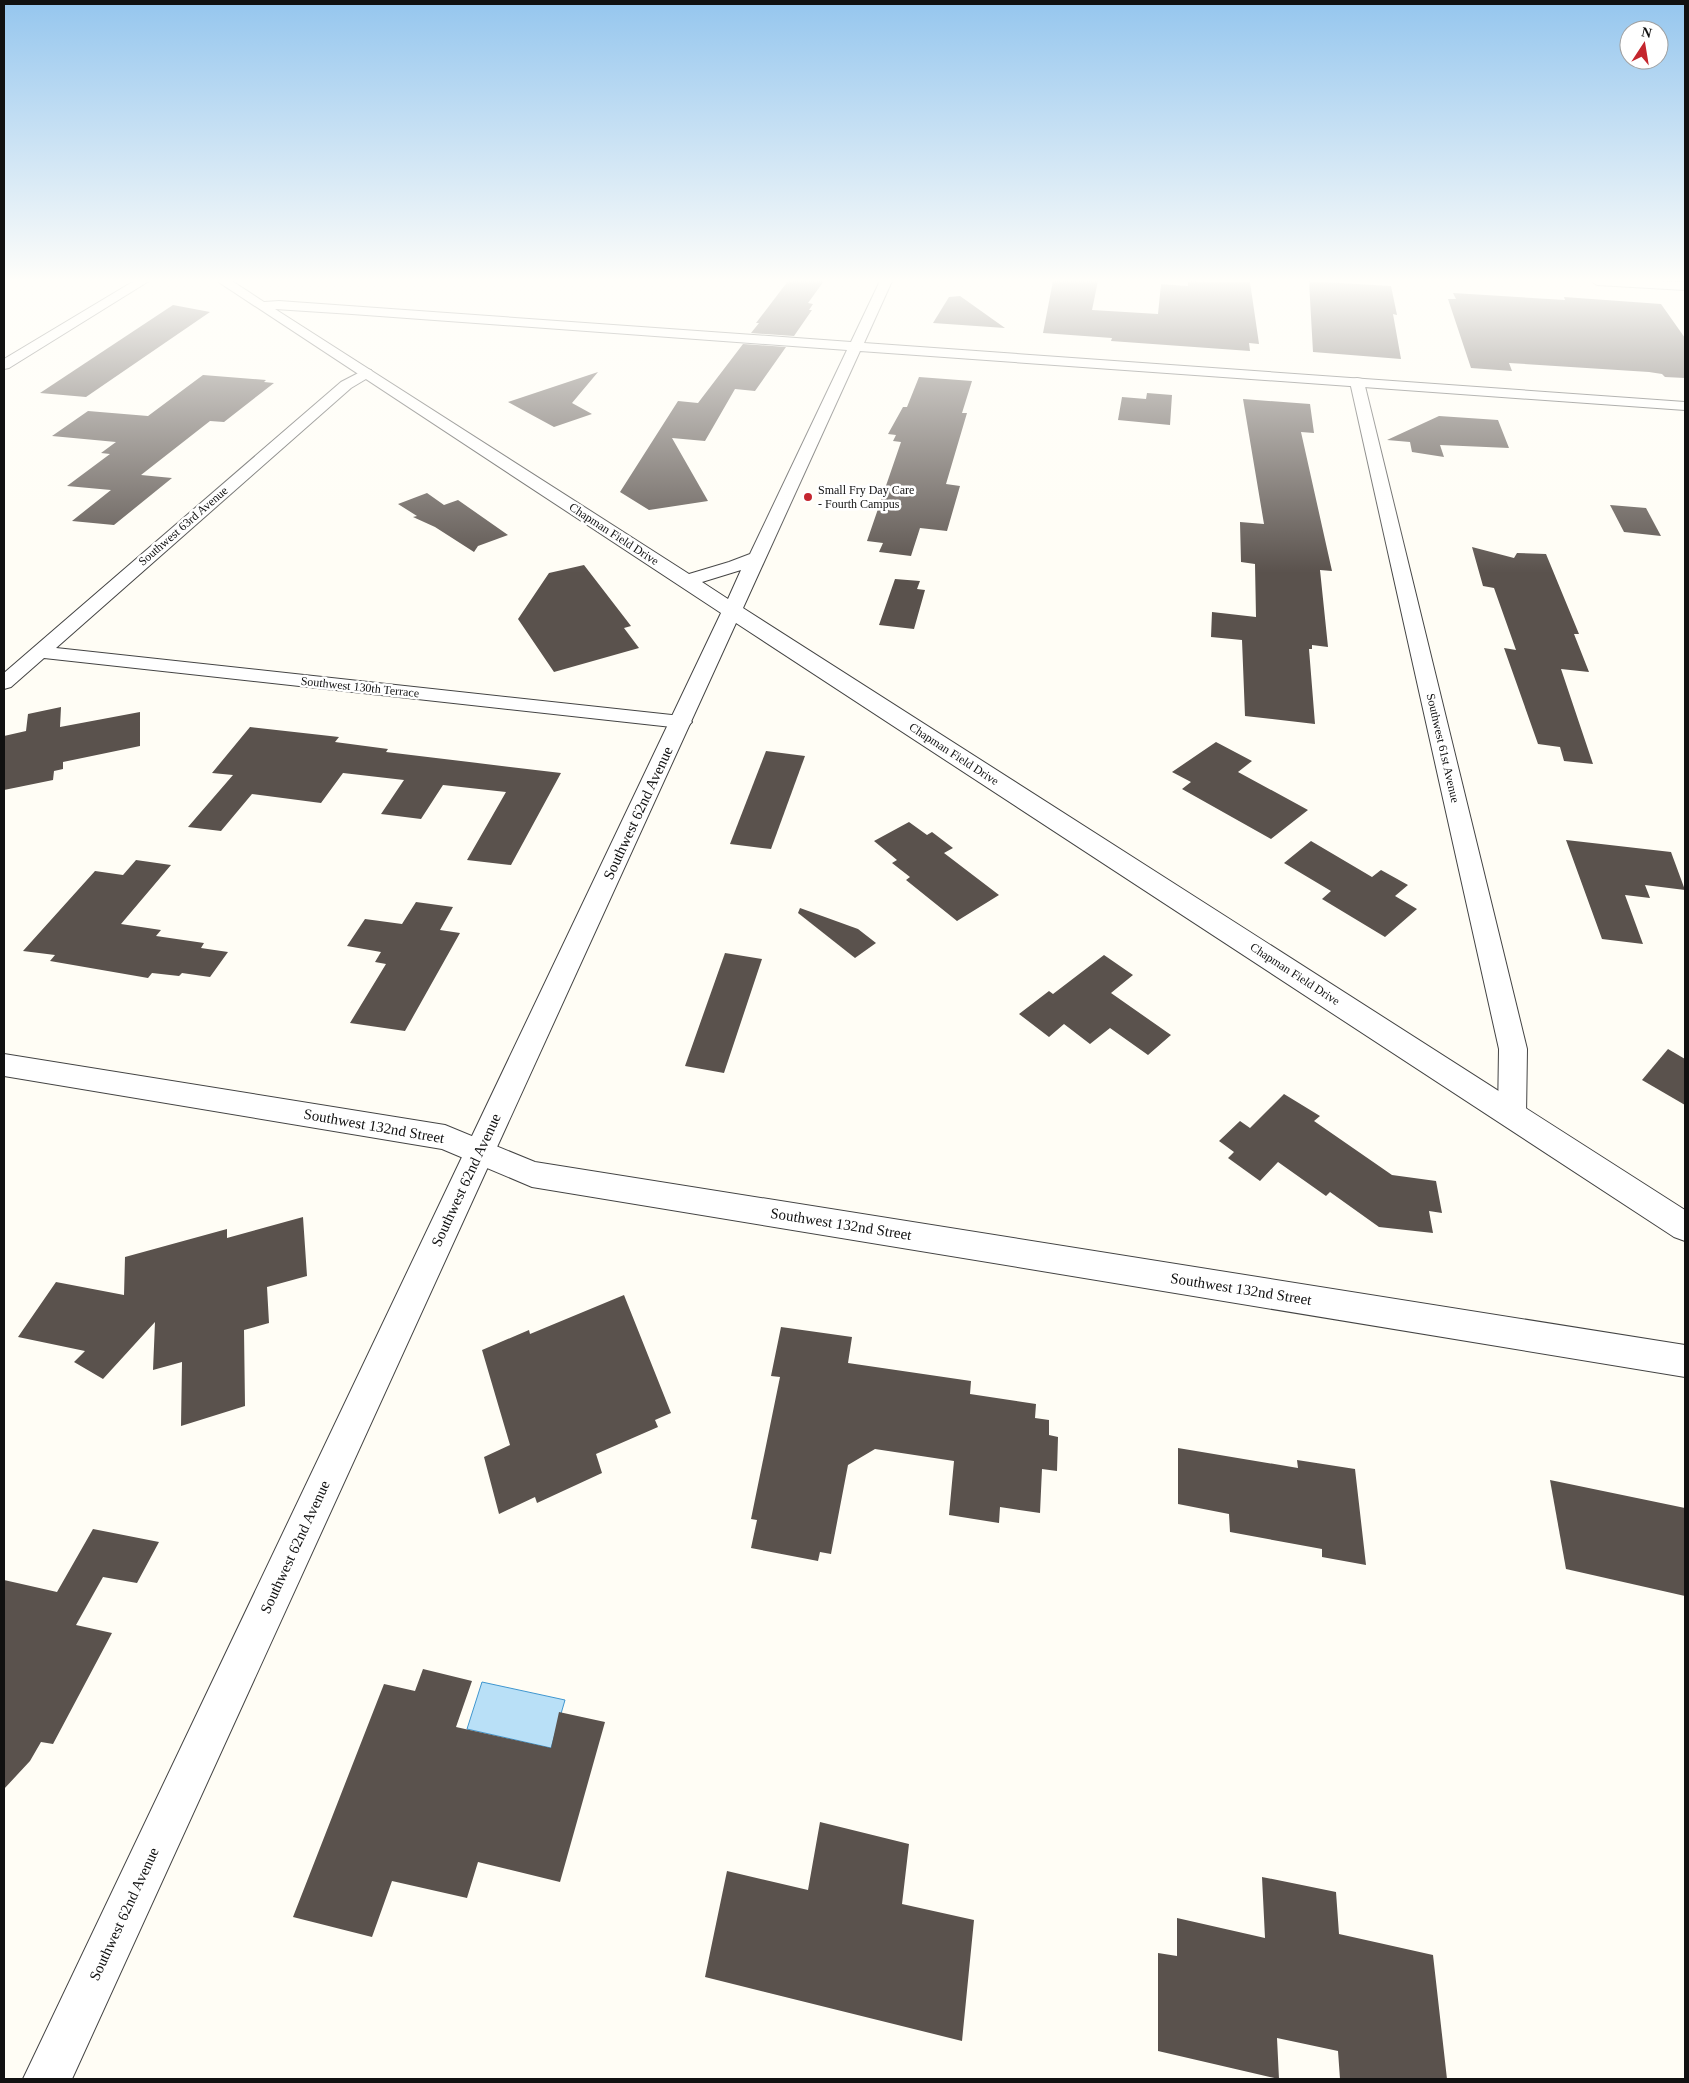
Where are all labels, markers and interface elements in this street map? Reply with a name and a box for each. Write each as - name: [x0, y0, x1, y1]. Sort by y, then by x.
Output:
- north arrow: [1619, 20, 1669, 70]
- text: N: [1640, 24, 1653, 41]
- street label: Southwest 63rd Avenue: [135, 483, 231, 569]
- place label: Small Fry Day Care - Fourth Campus: [818, 483, 914, 511]
- marker: Small Fry Day Care - Fourth Campus: [802, 491, 814, 503]
- street label: Chapman Field Drive: [567, 500, 661, 568]
- street label: Southwest 130th Terrace: [300, 674, 420, 700]
- street label: Southwest 61st Avenue: [1424, 692, 1462, 804]
- street label: Chapman Field Drive: [907, 720, 1001, 788]
- street label: Southwest 62nd Avenue: [600, 744, 676, 882]
- street label: Chapman Field Drive: [1248, 940, 1342, 1008]
- street label: Southwest 132nd Street: [302, 1106, 446, 1146]
- street label: Southwest 62nd Avenue: [428, 1111, 504, 1249]
- street label: Southwest 132nd Street: [769, 1205, 913, 1243]
- street label: Southwest 132nd Street: [1169, 1270, 1313, 1308]
- street label: Southwest 62nd Avenue: [257, 1478, 333, 1616]
- street label: Southwest 62nd Avenue: [86, 1845, 162, 1983]

